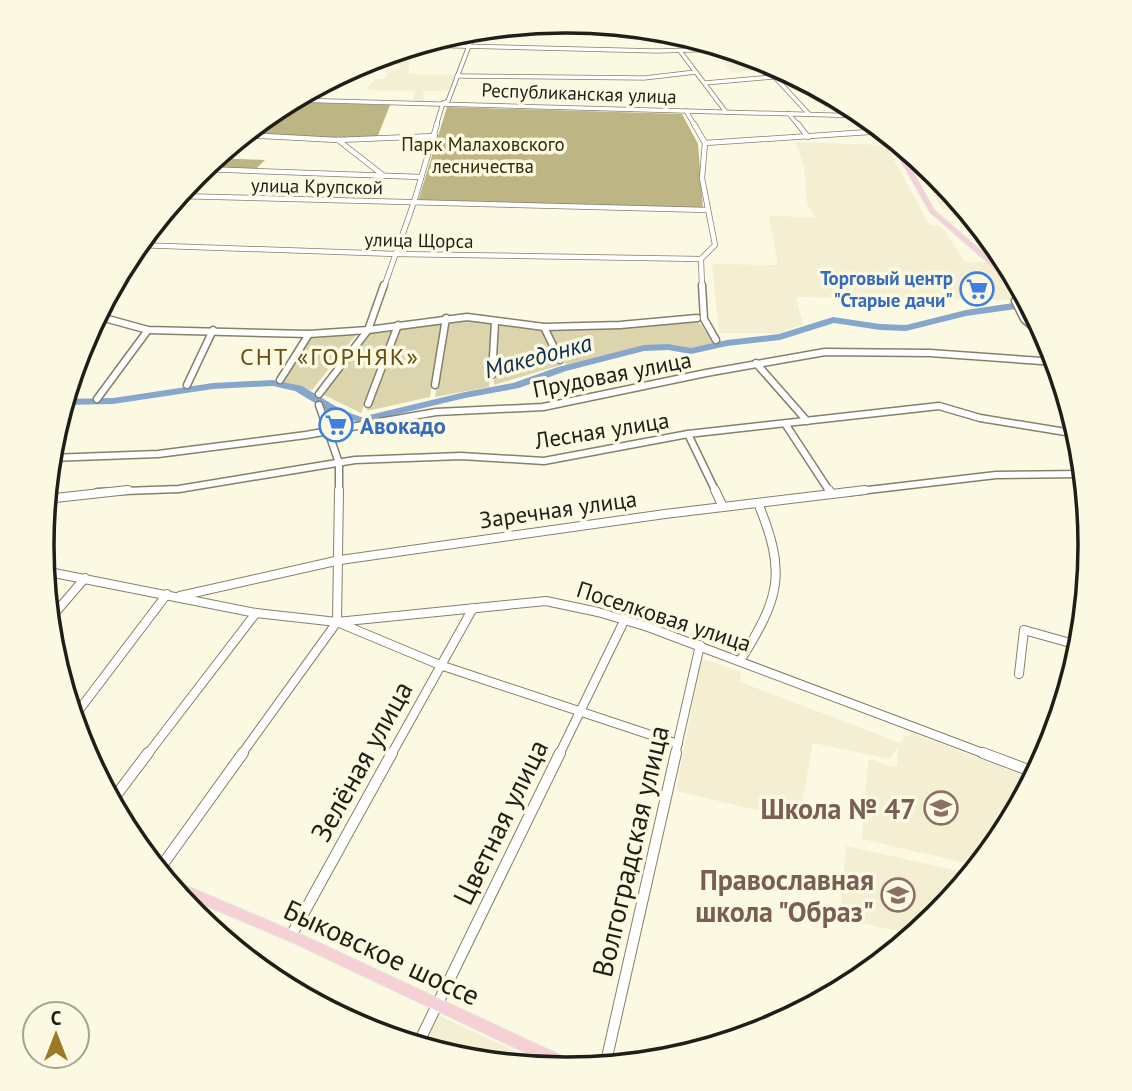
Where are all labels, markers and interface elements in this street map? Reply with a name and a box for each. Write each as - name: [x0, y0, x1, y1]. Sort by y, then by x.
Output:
- street label: Республиканская улица: [481, 78, 677, 108]
- park label: Парк Малаховского лесничества: [401, 132, 565, 178]
- street label: улица Крупской: [251, 173, 383, 199]
- street label: улица Щорса: [364, 227, 474, 253]
- place label: Торговый центр "Старые дачи": [820, 266, 953, 312]
- supermarket icon: Торговый центр "Старые дачи": [958, 270, 996, 308]
- water label: Македонка: [481, 327, 595, 385]
- district label: СНТ «ГОРНЯК»: [240, 341, 420, 372]
- street label: Прудовая улица: [530, 344, 694, 404]
- street label: Лесная улица: [532, 405, 671, 455]
- supermarket icon: Авокадо: [317, 406, 355, 444]
- place label: Авокадо: [360, 411, 446, 440]
- street label: Заречная улица: [477, 484, 639, 534]
- street label: Поселковая улица: [573, 574, 755, 658]
- street label: Зелёная улица: [302, 674, 420, 848]
- street label: Волгоградская улица: [583, 722, 677, 980]
- street label: Цветная улица: [444, 733, 556, 911]
- school or university icon: Школа № 47: [922, 789, 960, 827]
- place label: Школа № 47: [761, 790, 916, 827]
- place label: Православная школа "Образ": [695, 861, 874, 930]
- school or university icon: Православная школа "Образ": [879, 876, 917, 914]
- street label: Быковское шоссе: [278, 890, 486, 1014]
- north arrow: [21, 1000, 91, 1070]
- text: С: [51, 1006, 62, 1030]

